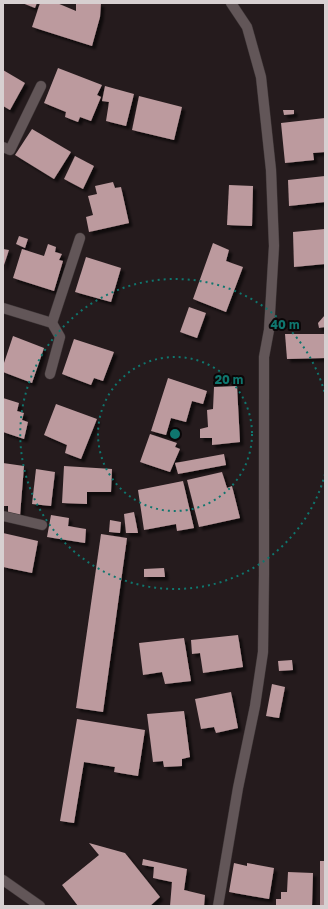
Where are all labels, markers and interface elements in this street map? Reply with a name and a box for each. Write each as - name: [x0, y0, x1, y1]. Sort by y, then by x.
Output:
- text: 40 m: [271, 317, 299, 332]
- text: 20 m: [215, 372, 243, 387]
- centre of rings: [168, 427, 182, 441]

